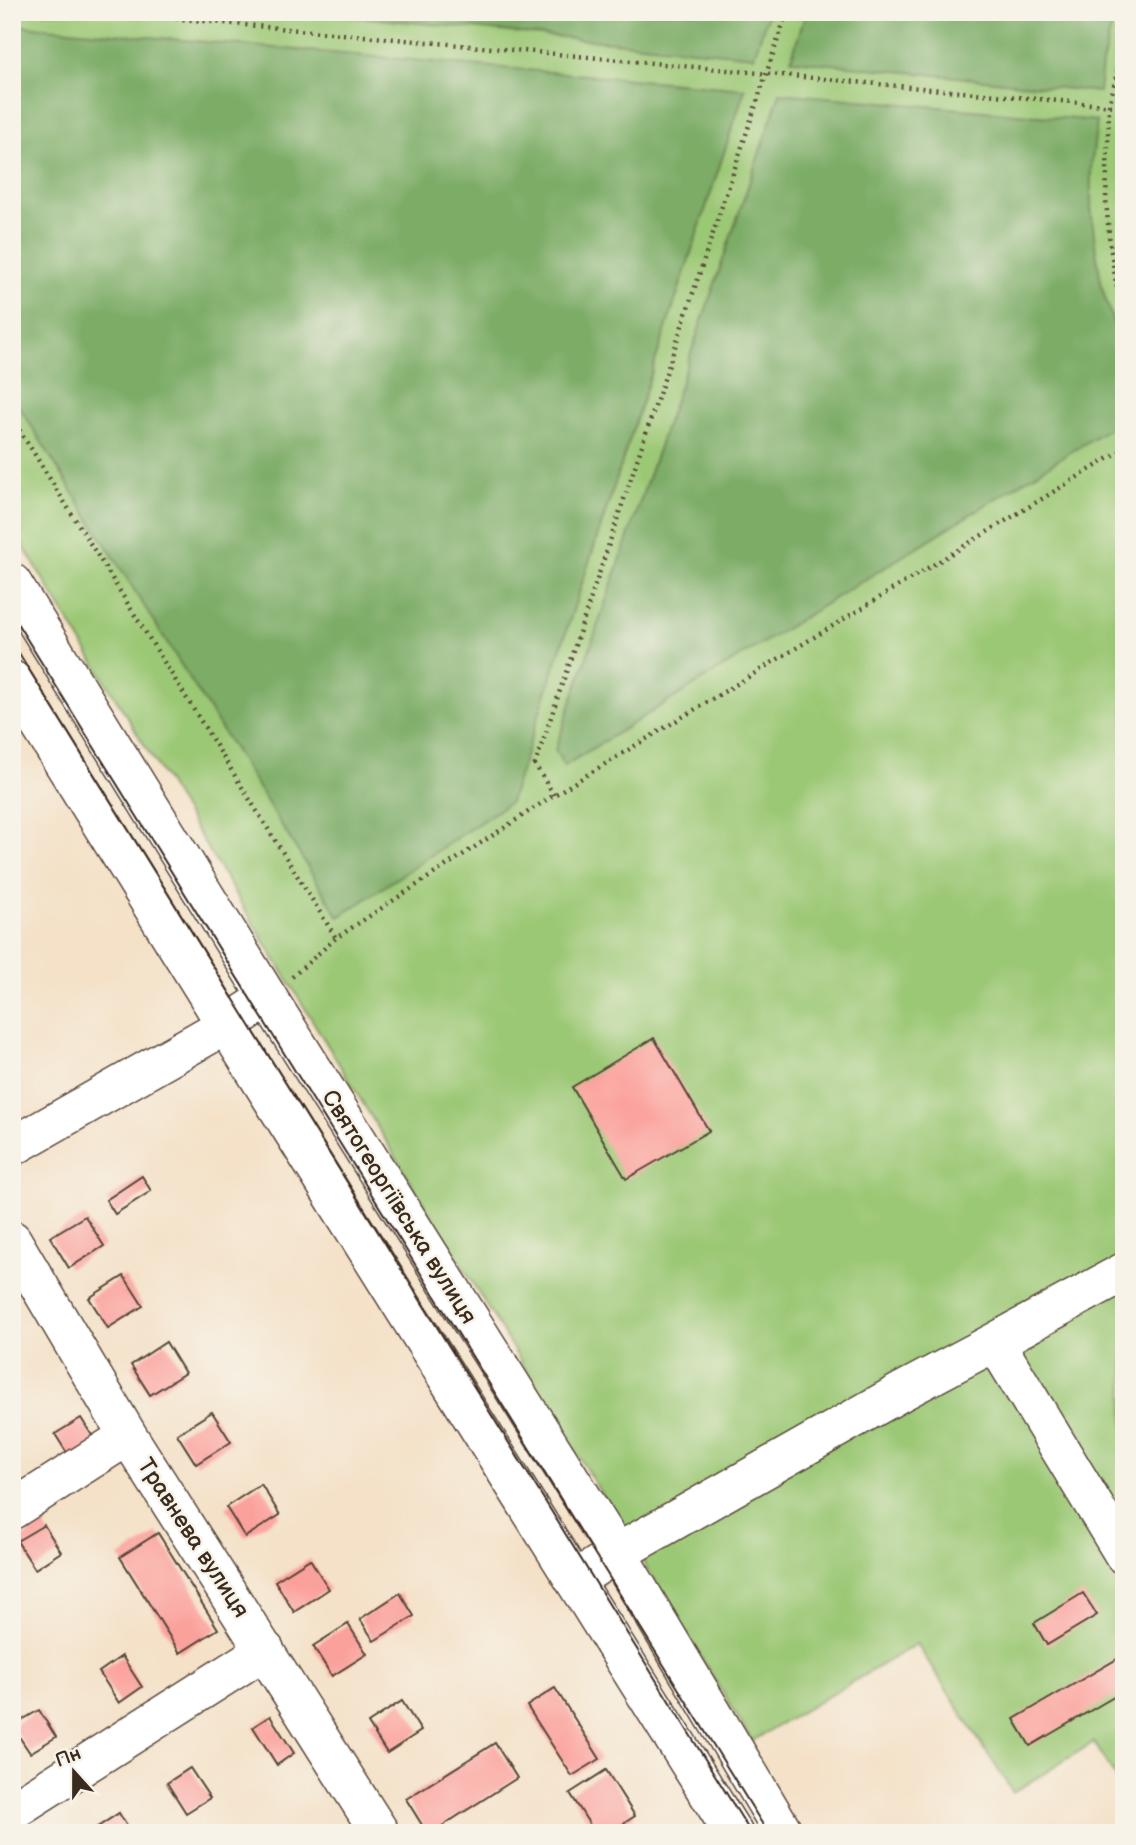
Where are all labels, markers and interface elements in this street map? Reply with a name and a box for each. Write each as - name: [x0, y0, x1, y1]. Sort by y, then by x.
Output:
- street label: Святогеоргіївська вулиця: [315, 1085, 483, 1329]
- street label: Травнева вулиця: [131, 1453, 255, 1623]
- north arrow: [38, 1736, 108, 1806]
- text: Пн: [53, 1742, 84, 1773]

